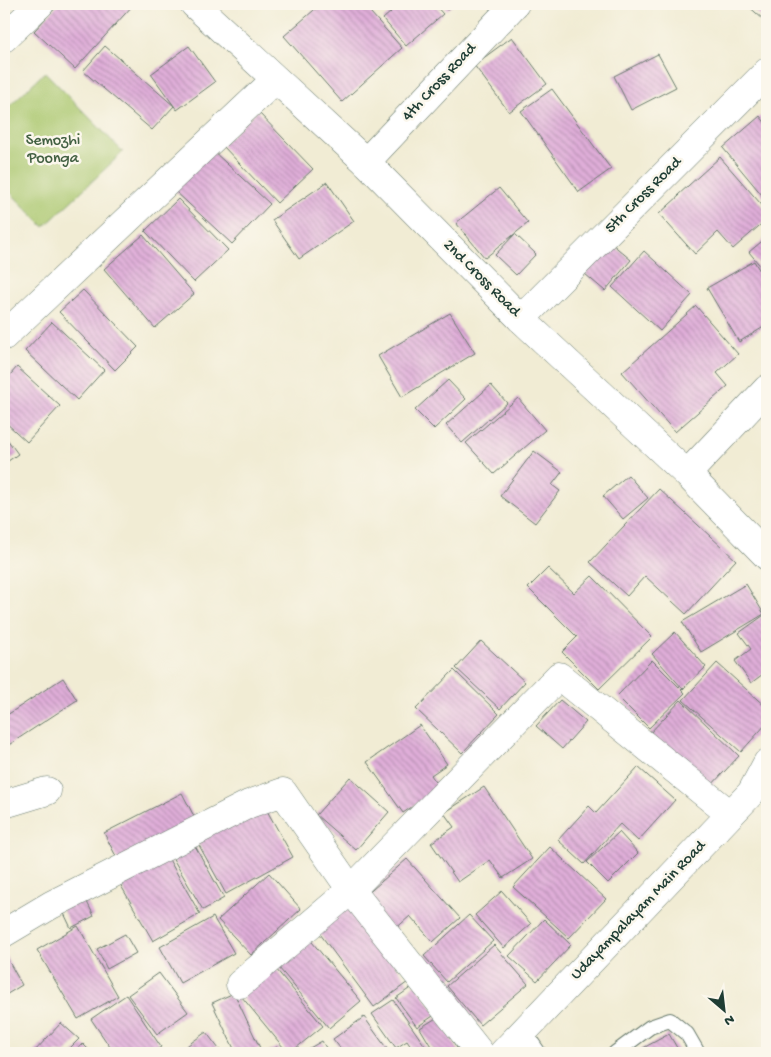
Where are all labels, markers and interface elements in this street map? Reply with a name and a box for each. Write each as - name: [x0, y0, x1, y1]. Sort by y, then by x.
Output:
- street label: 4th Cross Road: [399, 39, 482, 126]
- park label: Semozhi Poonga: [26, 132, 80, 169]
- street label: 5th Cross Road: [602, 153, 687, 238]
- street label: 2nd Cross Road: [438, 236, 525, 323]
- street label: Udayampalayam Main Road: [567, 836, 712, 985]
- north arrow: [698, 984, 748, 1034]
- text: N: [721, 1010, 737, 1029]

